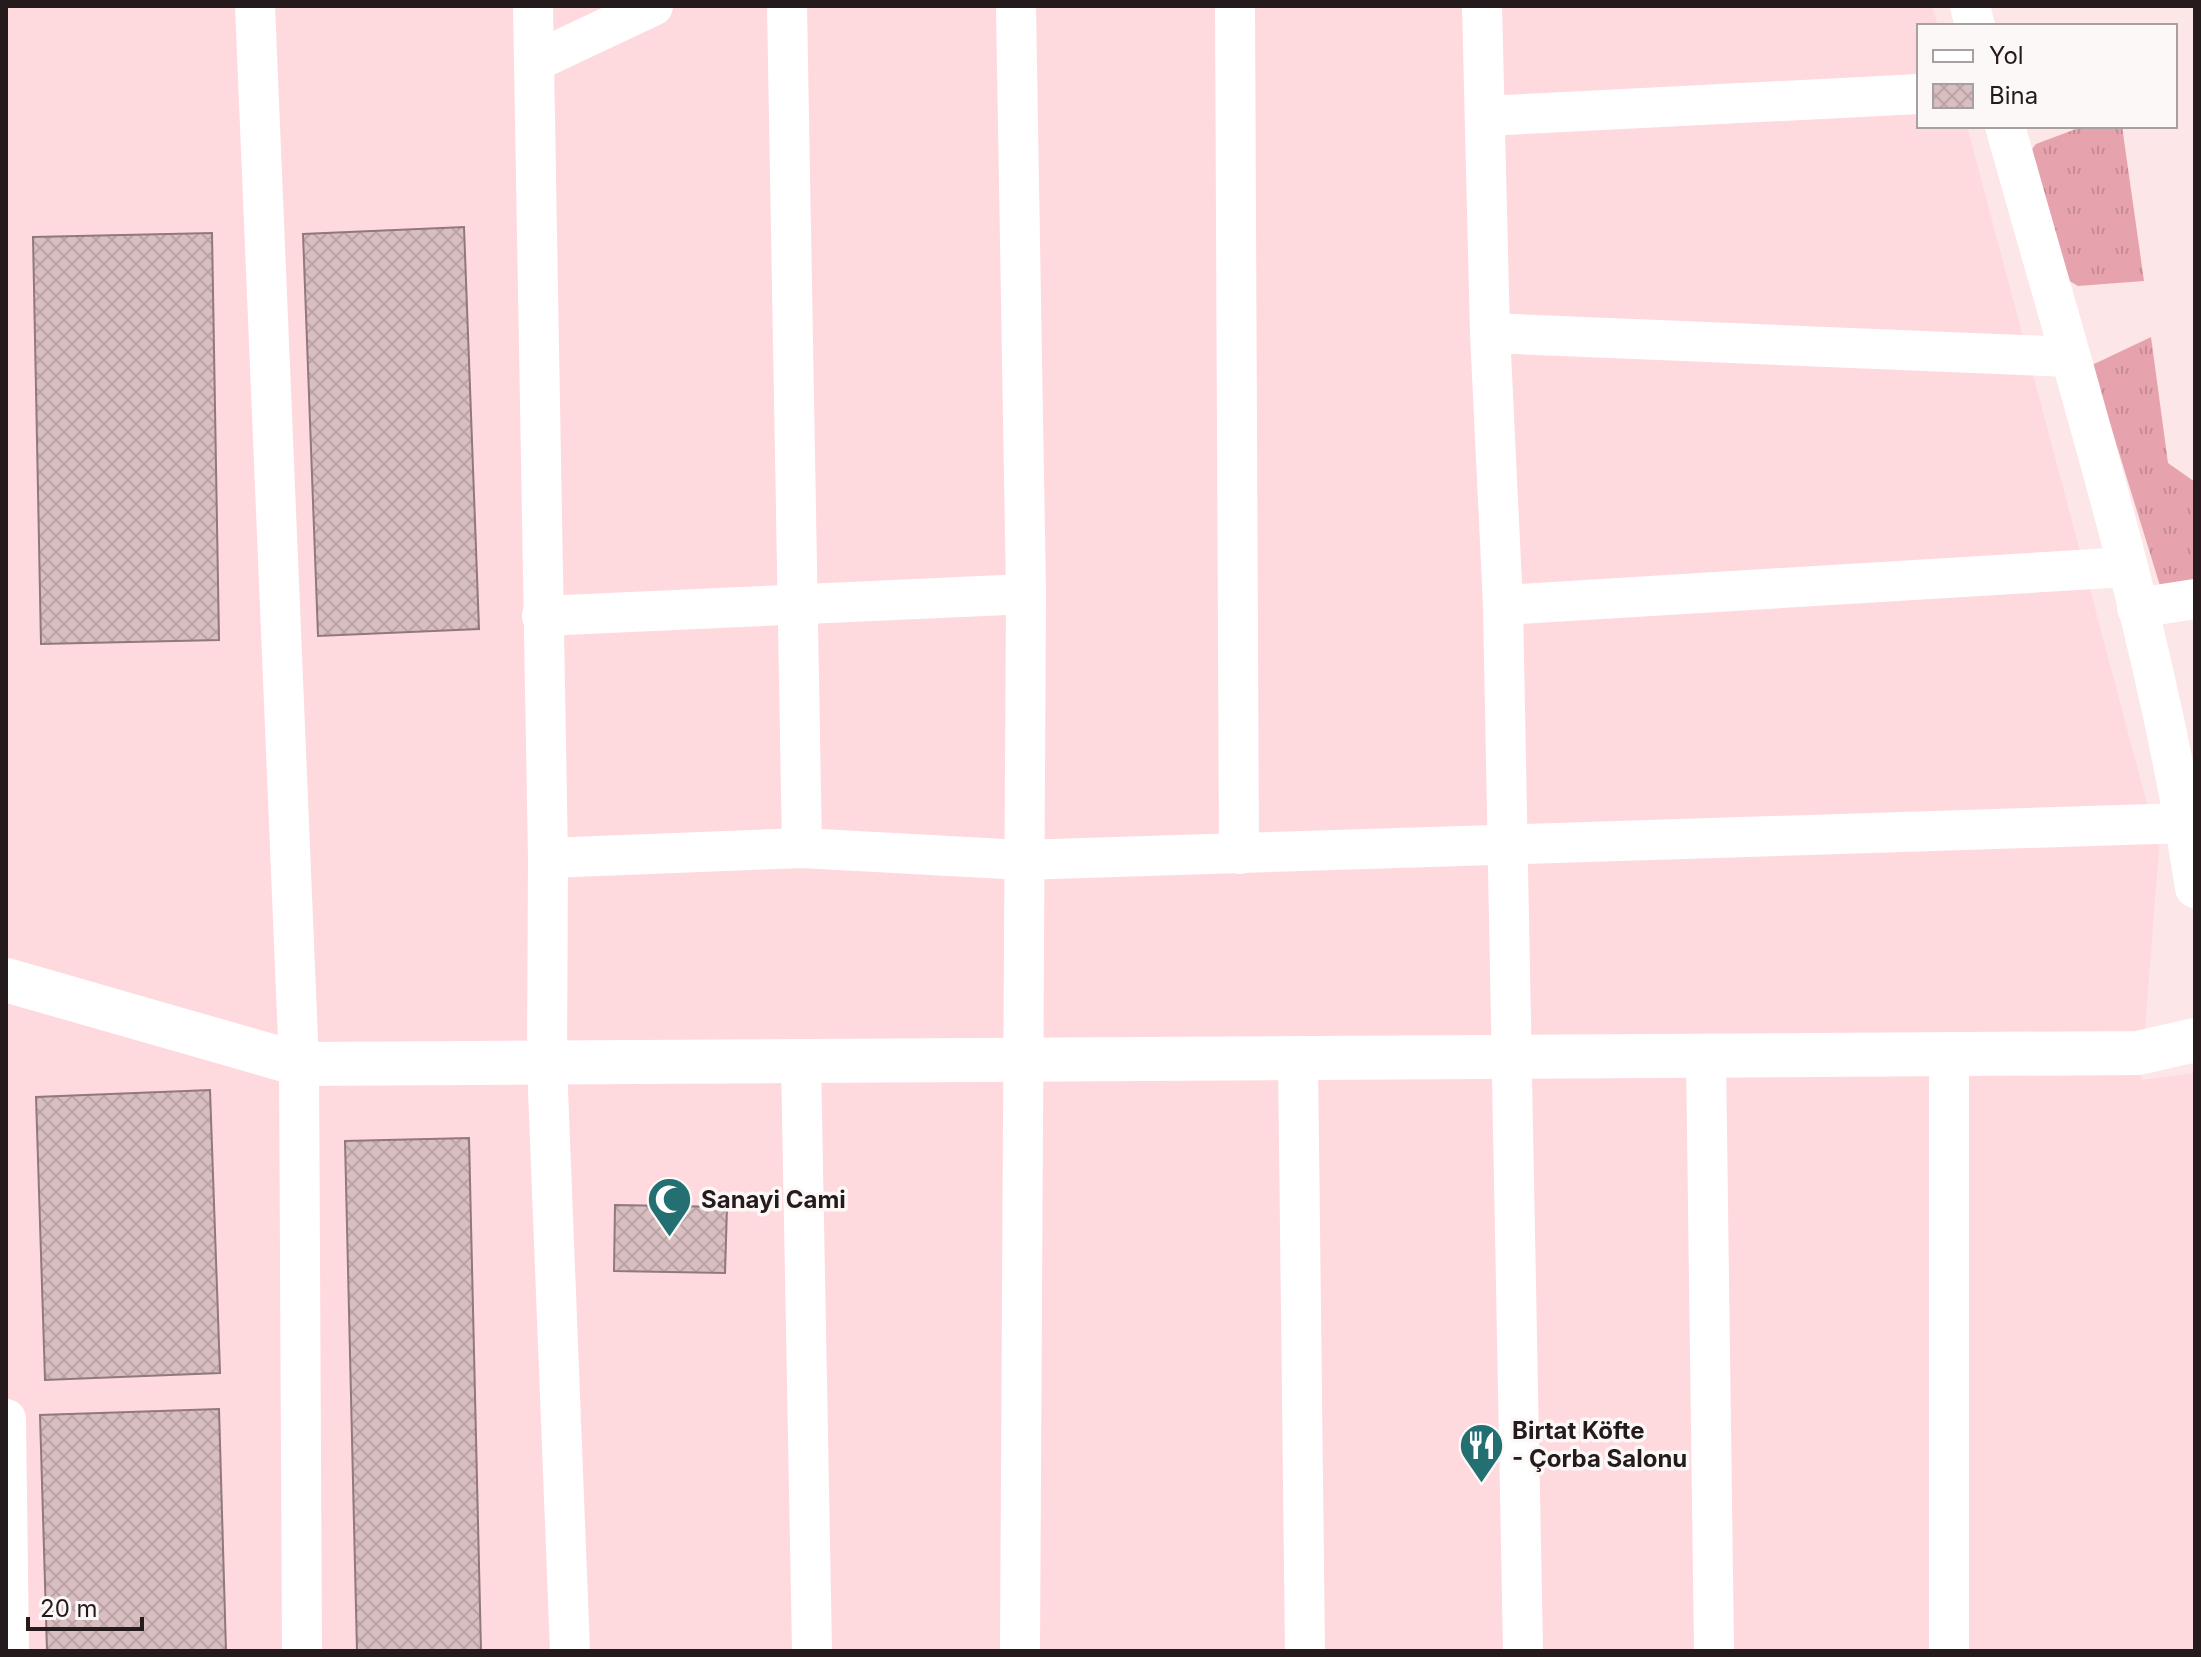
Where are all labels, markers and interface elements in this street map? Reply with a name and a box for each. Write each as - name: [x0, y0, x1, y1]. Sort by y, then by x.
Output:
- legend: [1917, 24, 2177, 128]
- text: Yol: [1989, 41, 2024, 70]
- text: Bina: [1989, 81, 2038, 110]
- mosque icon: Sanayi Cami: [646, 1176, 694, 1239]
- place label: Sanayi Cami: [701, 1185, 846, 1214]
- place label: Birtat Köfte - Çorba Salonu: [1512, 1416, 1687, 1473]
- restaurant icon: Birtat Köfte - Çorba Salonu: [1457, 1421, 1505, 1484]
- scale bar: [28, 1581, 142, 1631]
- text: 20 m: [40, 1594, 98, 1623]

